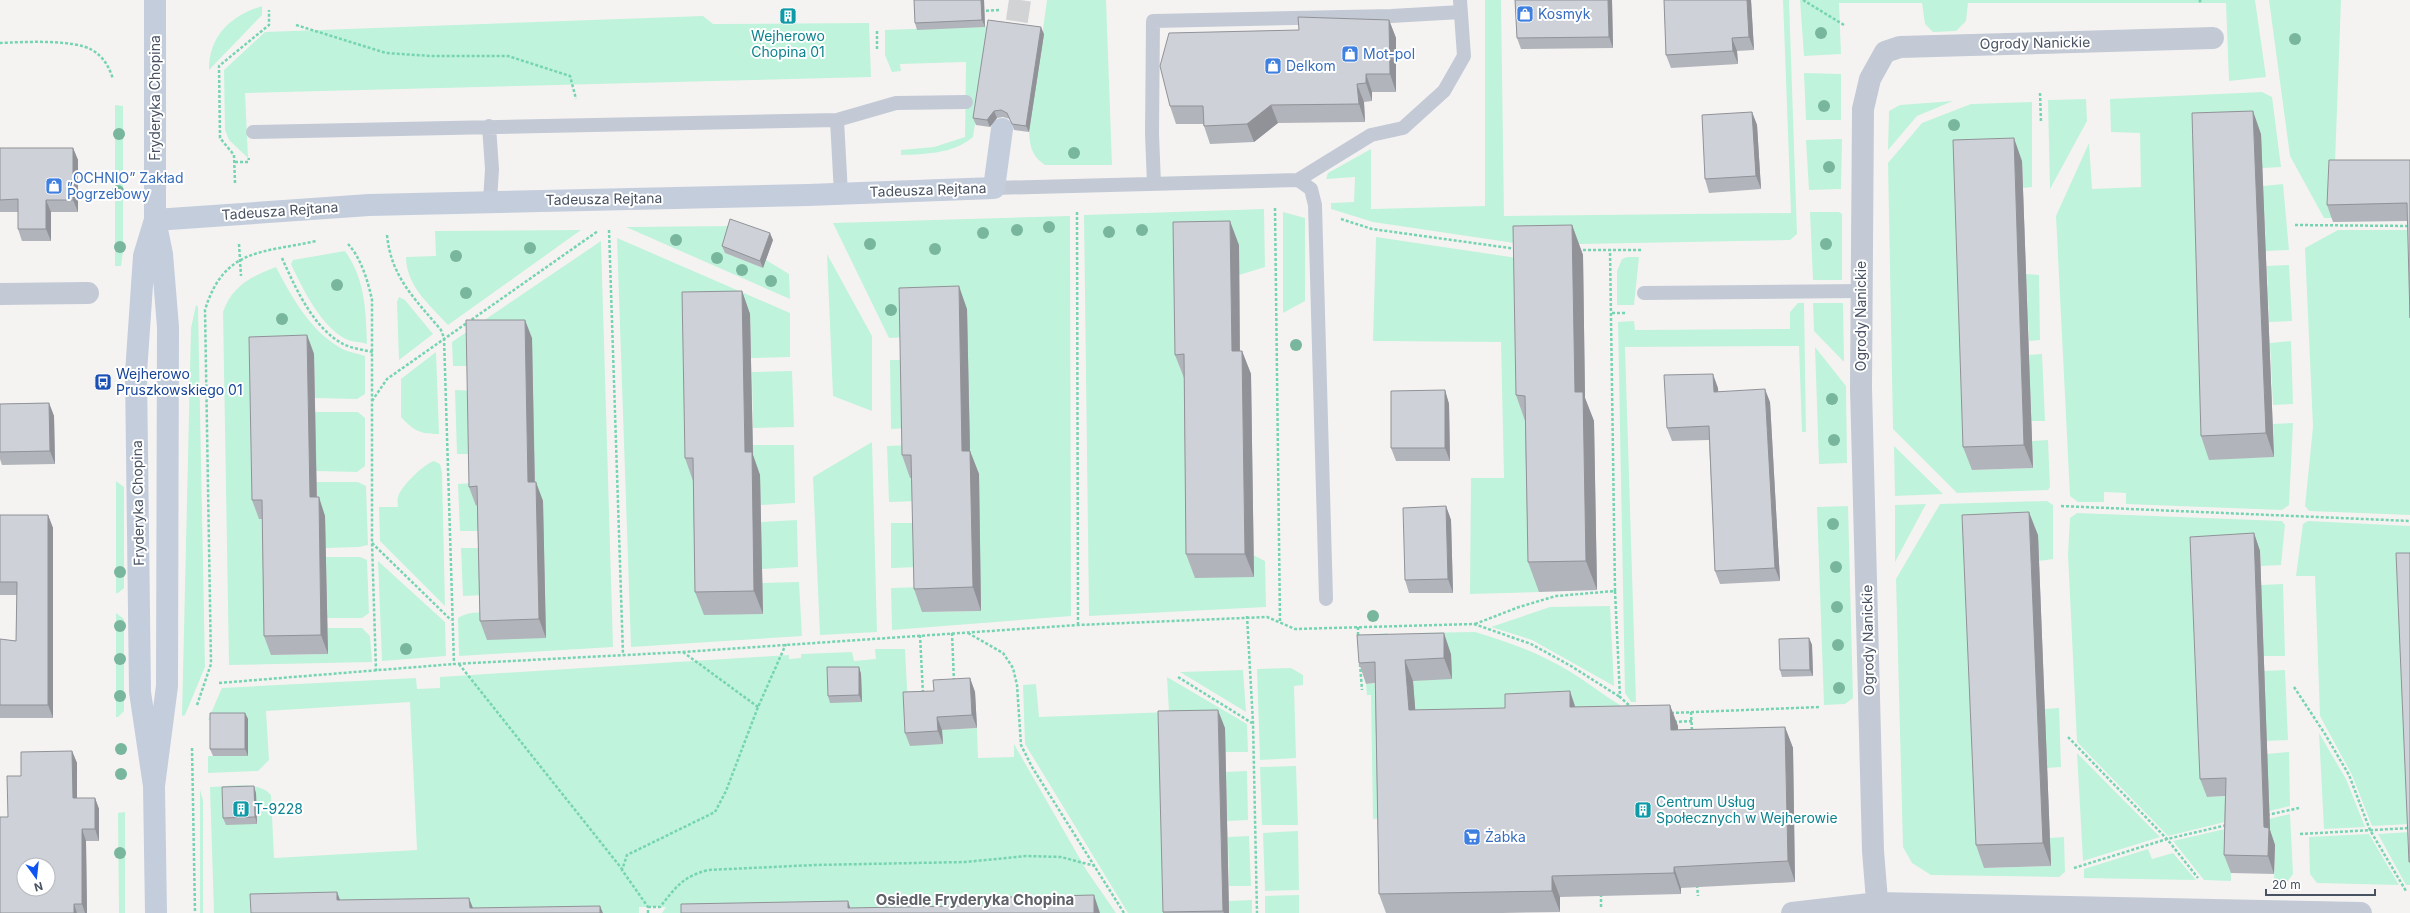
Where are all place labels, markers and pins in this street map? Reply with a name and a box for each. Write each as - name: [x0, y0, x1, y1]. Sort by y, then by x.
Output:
- shop icon: Kosmyk: [1515, 4, 1535, 24]
- place label: Kosmyk: [1538, 5, 1591, 22]
- building icon: Wejherowo Chopina 01: [778, 6, 798, 26]
- place label: Wejherowo Chopina 01: [751, 27, 825, 60]
- shop icon: Mot-pol: [1340, 44, 1360, 64]
- place label: Mot-pol: [1363, 45, 1415, 62]
- shop icon: Delkom: [1263, 56, 1283, 76]
- place label: Delkom: [1286, 57, 1336, 74]
- place label: „OCHNIO” Zakład Pogrzebowy: [67, 169, 184, 202]
- shop icon: „OCHNIO” Zakład Pogrzebowy: [44, 176, 64, 196]
- place label: Wejherowo Pruszkowskiego 01: [116, 365, 243, 398]
- bus stop icon: Wejherowo Pruszkowskiego 01: [93, 372, 113, 392]
- place label: Centrum Usług Społecznych w Wejherowie: [1656, 793, 1838, 826]
- building icon: T-9228: [231, 799, 251, 819]
- place label: T-9228: [254, 800, 303, 817]
- building icon: Centrum Usług Społecznych w Wejherowie: [1633, 800, 1653, 820]
- supermarket icon: Żabka: [1462, 827, 1482, 847]
- place label: Żabka: [1485, 828, 1526, 845]

